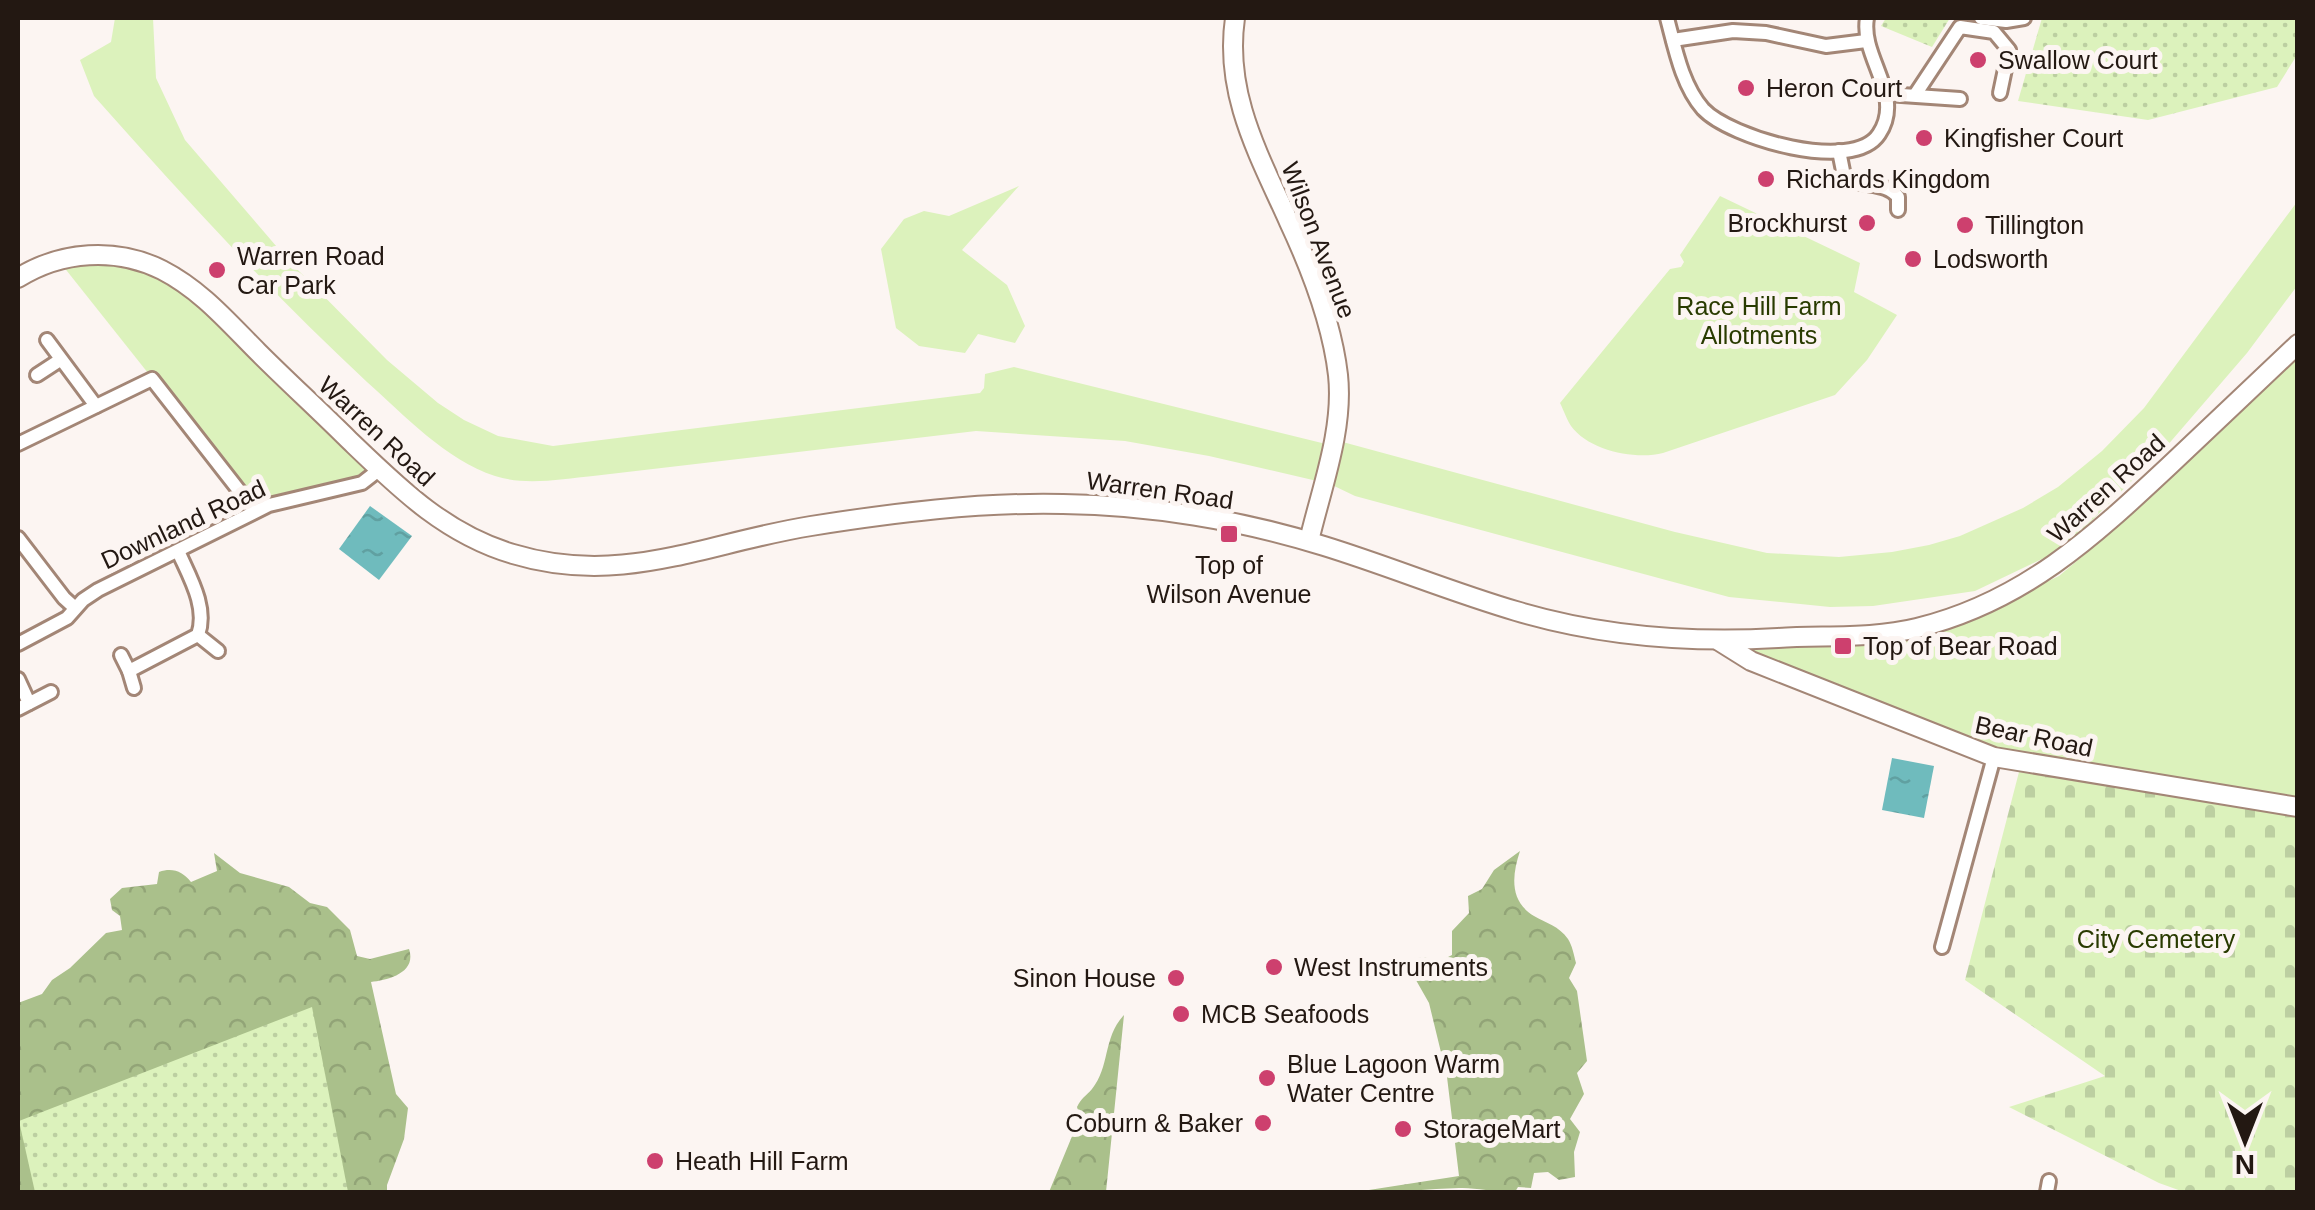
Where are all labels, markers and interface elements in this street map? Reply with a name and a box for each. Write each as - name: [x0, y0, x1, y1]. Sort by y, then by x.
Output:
- place label: Swallow Court: [1998, 46, 2158, 74]
- marker: Swallow Court: [1967, 49, 1989, 71]
- place label: Heron Court: [1766, 74, 1902, 102]
- marker: Heron Court: [1735, 77, 1757, 99]
- place label: Kingfisher Court: [1944, 124, 2123, 152]
- marker: Kingfisher Court: [1913, 127, 1935, 149]
- street label: Wilson Avenue: [1276, 158, 1362, 322]
- place label: Richards Kingdom: [1786, 165, 1990, 193]
- marker: Richards Kingdom: [1755, 168, 1777, 190]
- place label: Brockhurst: [1728, 209, 1847, 237]
- place label: Tillington: [1985, 211, 2084, 239]
- marker: Brockhurst: [1856, 212, 1878, 234]
- marker: Tillington: [1954, 214, 1976, 236]
- place label: Warren Road Car Park: [237, 242, 385, 299]
- place label: Lodsworth: [1933, 245, 2048, 273]
- marker: Lodsworth: [1902, 248, 1924, 270]
- marker: Warren Road Car Park: [206, 259, 228, 281]
- park label: Race Hill Farm Allotments: [1676, 292, 1842, 349]
- street label: Warren Road: [313, 370, 441, 492]
- street label: Warren Road: [2042, 428, 2170, 548]
- street label: Warren Road: [1085, 466, 1235, 514]
- street label: Downland Road: [96, 474, 270, 574]
- marker: Top of Wilson Avenue: [1218, 523, 1240, 545]
- place label: Top of Wilson Avenue: [1147, 551, 1311, 608]
- place label: Top of Bear Road: [1863, 632, 2058, 660]
- marker: Top of Bear Road: [1832, 635, 1854, 657]
- street label: Bear Road: [1973, 710, 2095, 762]
- park label: City Cemetery: [2077, 925, 2236, 953]
- place label: West Instruments: [1294, 953, 1488, 981]
- marker: West Instruments: [1263, 956, 1285, 978]
- place label: Sinon House: [1013, 964, 1156, 992]
- marker: Sinon House: [1165, 967, 1187, 989]
- place label: MCB Seafoods: [1201, 1000, 1369, 1028]
- marker: MCB Seafoods: [1170, 1003, 1192, 1025]
- place label: Blue Lagoon Warm Water Centre: [1287, 1050, 1500, 1107]
- marker: Blue Lagoon Warm Water Centre: [1256, 1067, 1278, 1089]
- north arrow: [2195, 1090, 2295, 1190]
- place label: Coburn & Baker: [1065, 1109, 1243, 1137]
- marker: Coburn & Baker: [1252, 1112, 1274, 1134]
- place label: StorageMart: [1423, 1115, 1561, 1143]
- marker: StorageMart: [1392, 1118, 1414, 1140]
- place label: Heath Hill Farm: [675, 1147, 849, 1175]
- text: N: [2235, 1149, 2255, 1180]
- marker: Heath Hill Farm: [644, 1150, 666, 1172]

